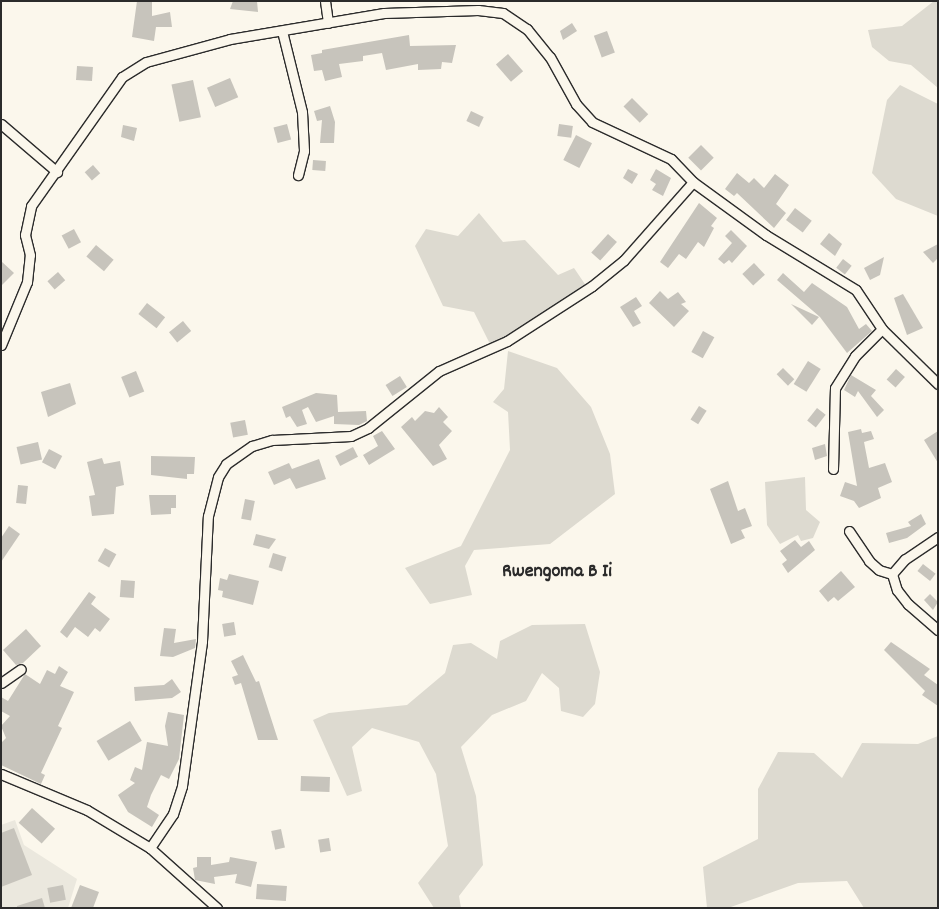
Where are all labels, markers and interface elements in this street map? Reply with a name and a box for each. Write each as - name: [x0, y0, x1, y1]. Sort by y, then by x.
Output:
- district label: Rwengoma B Ii: [502, 560, 612, 584]

